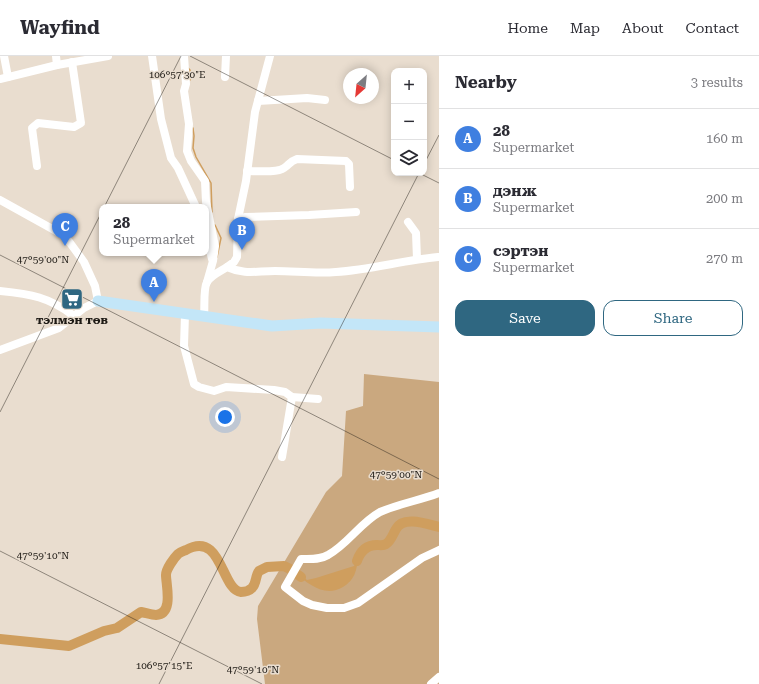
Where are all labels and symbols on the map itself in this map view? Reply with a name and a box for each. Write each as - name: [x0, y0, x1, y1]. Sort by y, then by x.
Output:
- north arrow: [343, 68, 379, 104]
- text: 106°57'30"E: [149, 69, 205, 80]
- pin: C: [52, 213, 78, 246]
- pin: B: [229, 217, 255, 250]
- text: 47°59'00"N: [17, 254, 69, 265]
- pin: A: [141, 269, 167, 302]
- supermarket icon: тэлмэн төв: [59, 286, 85, 312]
- place label: тэлмэн төв: [36, 313, 108, 327]
- your location: [215, 407, 235, 427]
- text: 47°59'00"N: [370, 469, 422, 480]
- text: 47°59'10"N: [17, 550, 69, 561]
- text: 106°57'15"E: [136, 660, 192, 671]
- text: 47°59'10"N: [227, 664, 279, 675]

